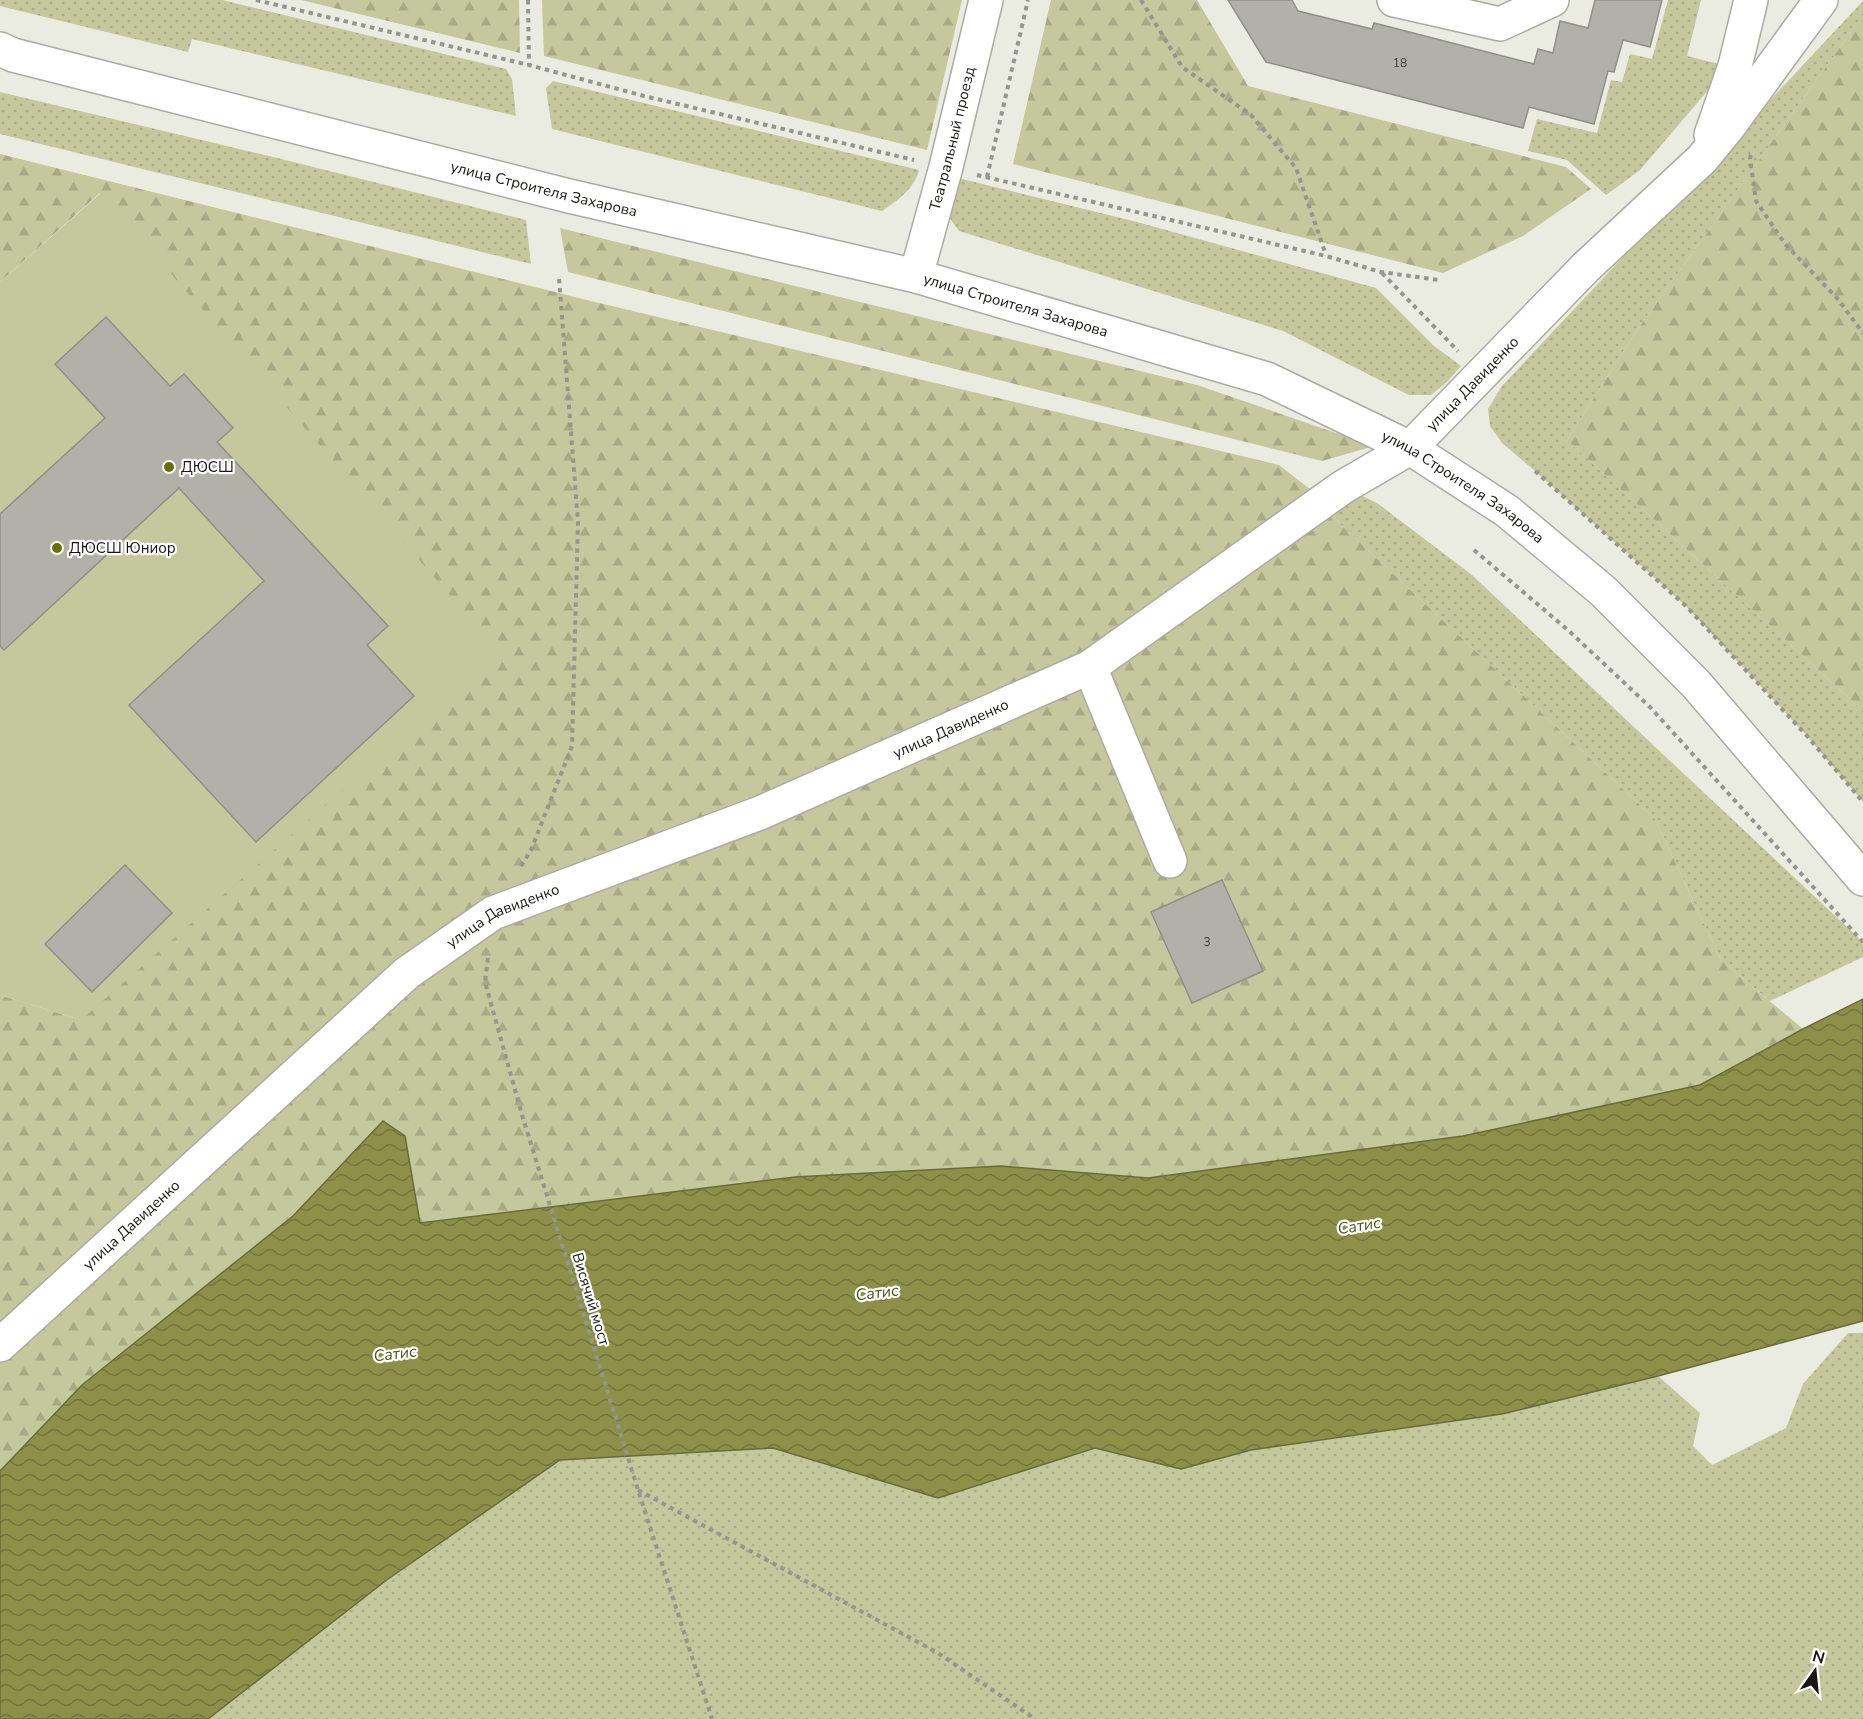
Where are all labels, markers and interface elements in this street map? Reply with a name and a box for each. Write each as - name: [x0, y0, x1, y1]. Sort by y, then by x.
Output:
- house number: 18: [1393, 55, 1407, 71]
- street label: Театральный проезд: [924, 65, 980, 213]
- street label: улица Строителя Захарова: [449, 156, 639, 221]
- street label: улица Строителя Захарова: [921, 269, 1110, 342]
- street label: улица Давиденко: [1422, 332, 1523, 435]
- street label: улица Строителя Захарова: [1378, 426, 1548, 548]
- place label: ДЮСШ: [181, 457, 234, 477]
- marker: ДЮСШ: [162, 460, 176, 474]
- place label: ДЮСШ Юниор: [69, 538, 176, 558]
- marker: ДЮСШ Юниор: [50, 541, 64, 555]
- street label: улица Давиденко: [890, 694, 1012, 763]
- street label: улица Давиденко: [442, 879, 562, 952]
- house number: 3: [1203, 934, 1211, 950]
- street label: улица Давиденко: [79, 1175, 184, 1274]
- water label: Сатис: [1336, 1212, 1383, 1240]
- street label: Висячий мост: [567, 1250, 615, 1348]
- water label: Сатис: [854, 1279, 900, 1307]
- water label: Сатис: [372, 1340, 418, 1368]
- north arrow: [1785, 1641, 1845, 1701]
- text: N: [1810, 1645, 1827, 1670]

